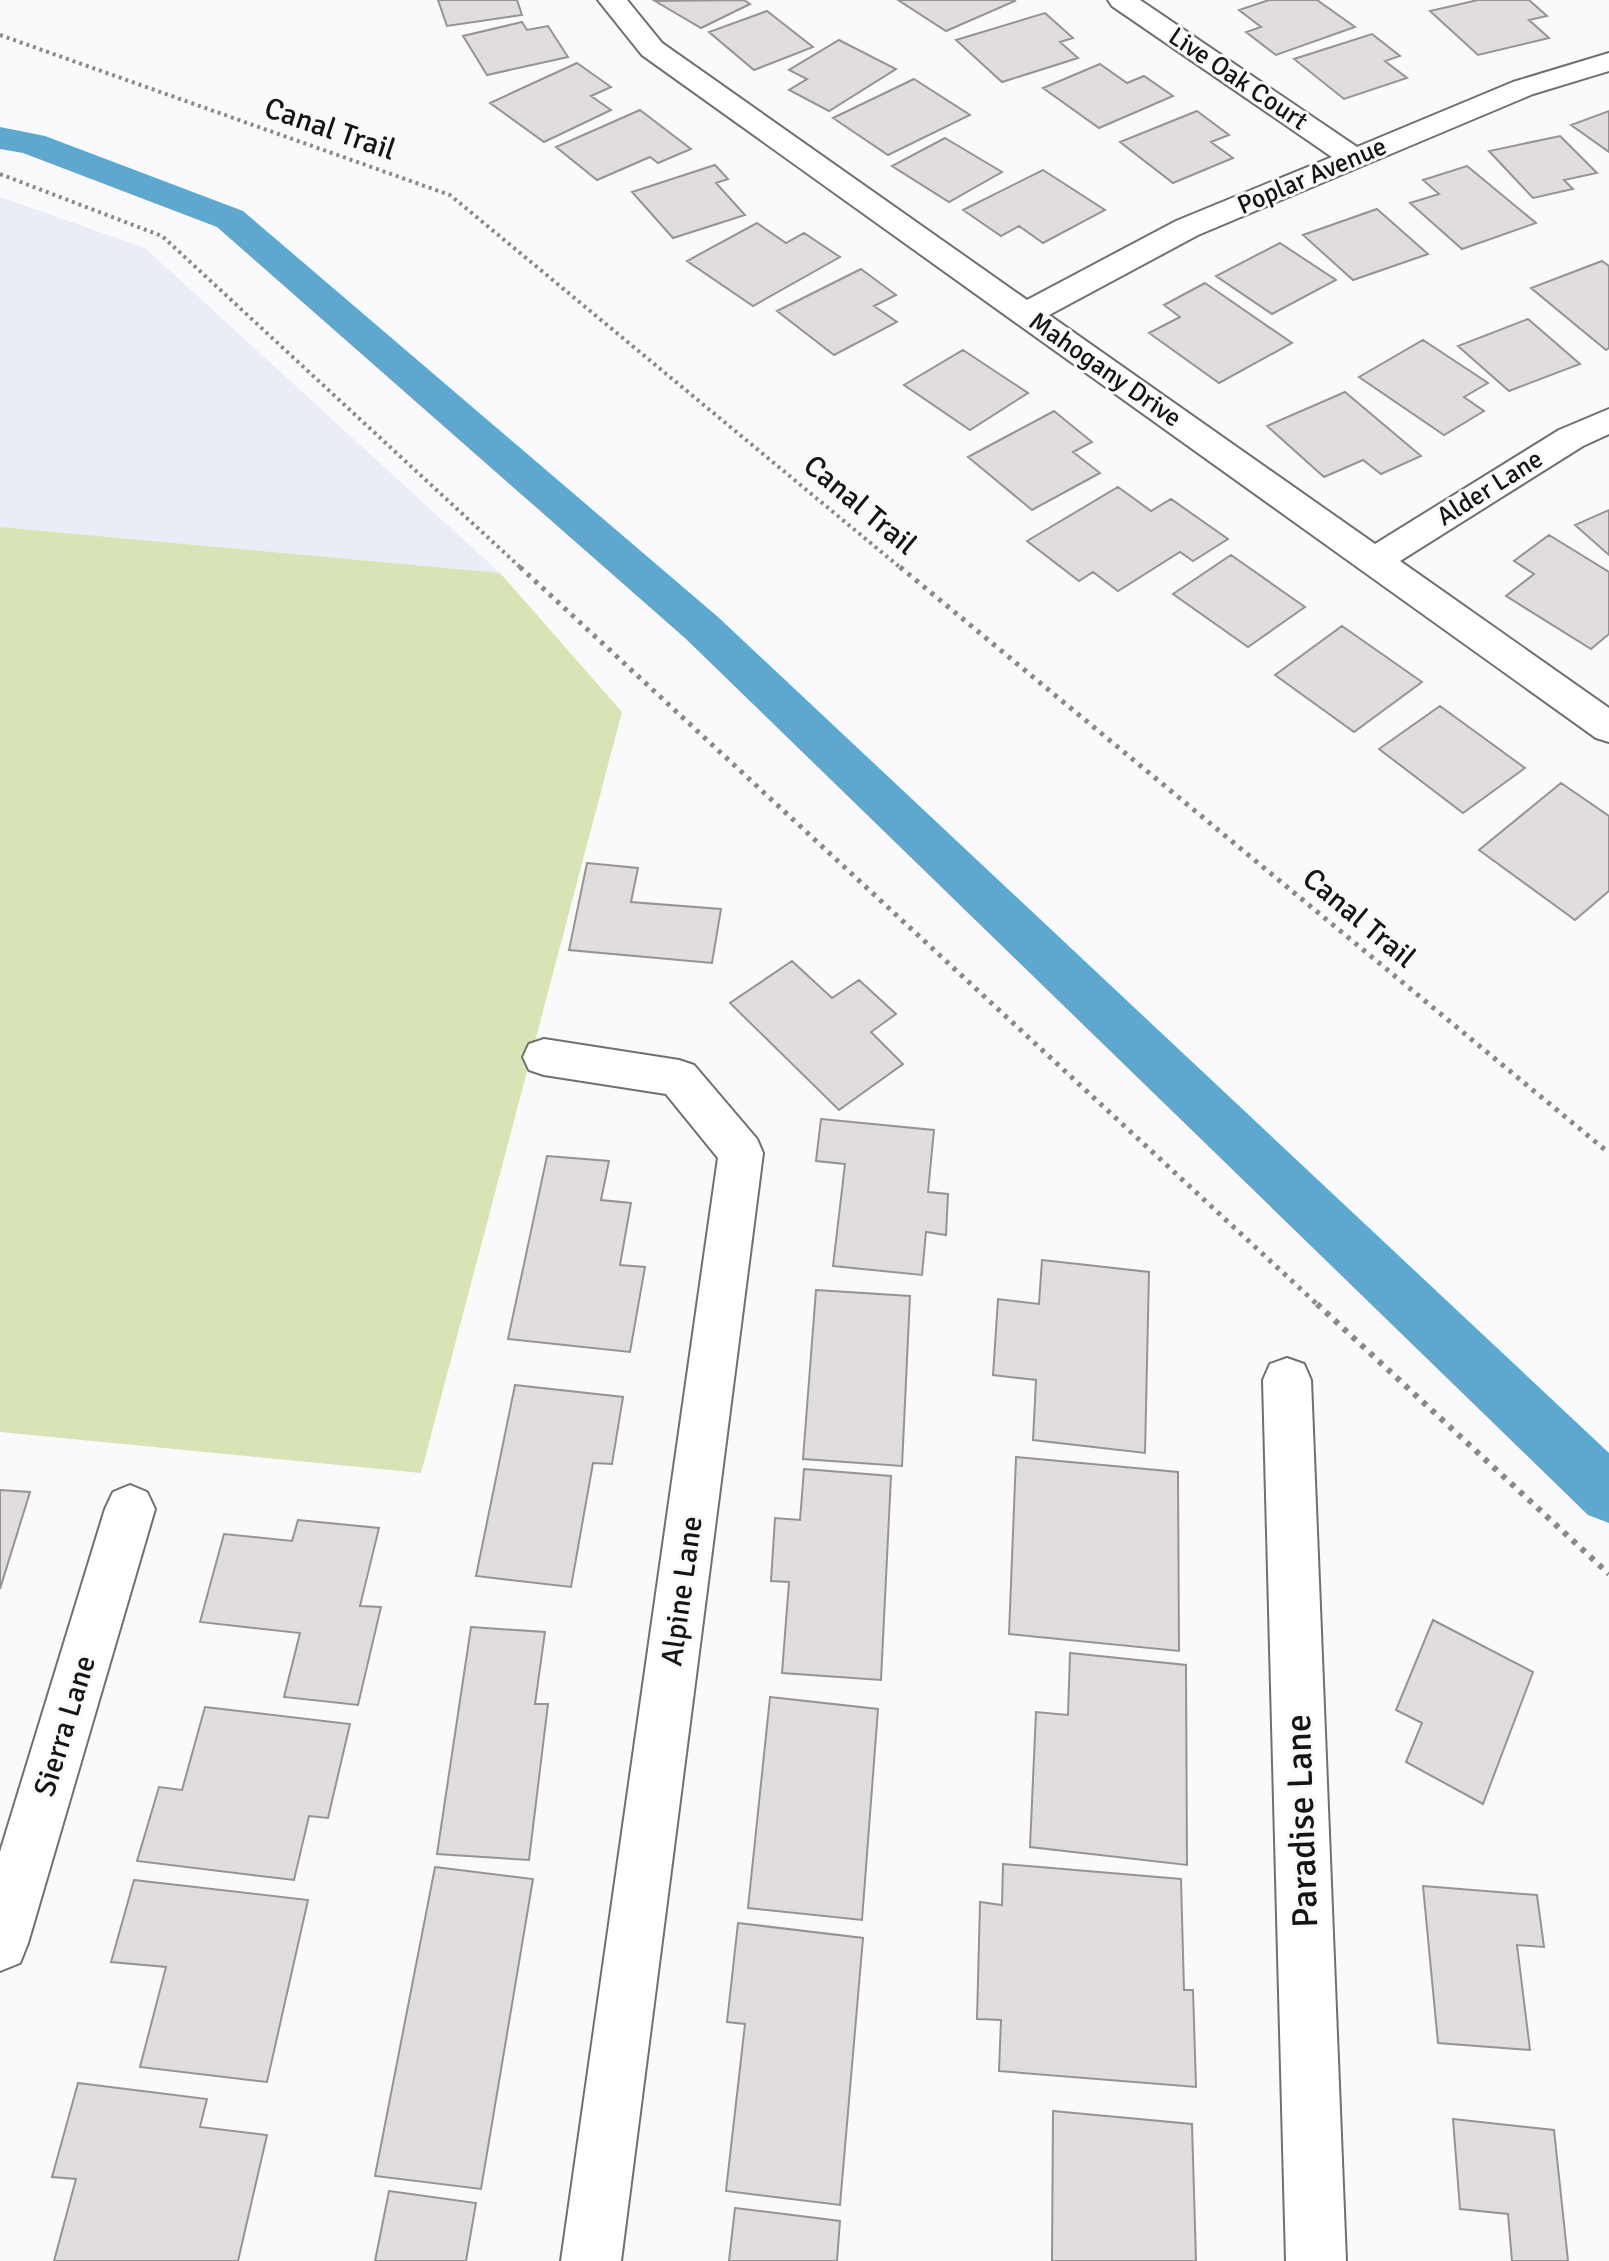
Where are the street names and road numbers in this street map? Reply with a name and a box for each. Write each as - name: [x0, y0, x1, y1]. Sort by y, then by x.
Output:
- street label: Live Oak Court: [1162, 21, 1314, 137]
- street label: Canal Trail: [259, 89, 401, 169]
- street label: Poplar Avenue: [1233, 130, 1391, 222]
- street label: Mahogany Drive: [1023, 306, 1187, 434]
- street label: Alder Lane: [1431, 443, 1549, 533]
- street label: Canal Trail: [796, 447, 924, 563]
- street label: Canal Trail: [1295, 860, 1423, 976]
- street label: Alpine Lane: [653, 1514, 711, 1668]
- street label: Sierra Lane: [26, 1651, 104, 1801]
- street label: Paradise Lane: [1276, 1713, 1328, 1929]

